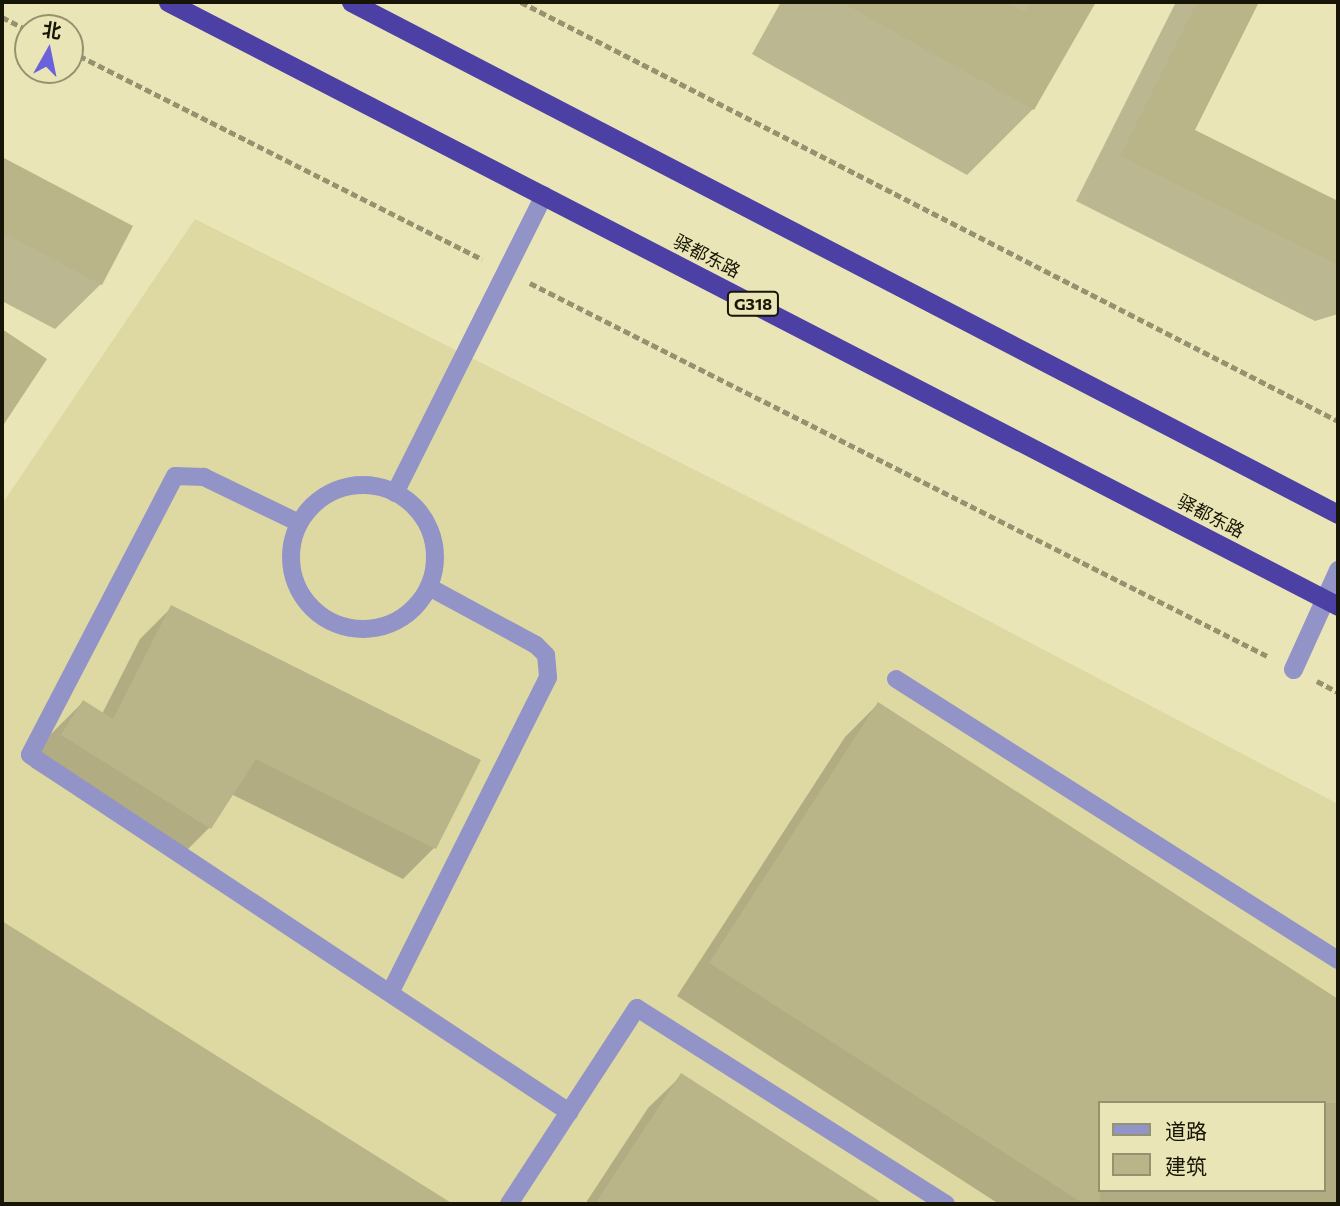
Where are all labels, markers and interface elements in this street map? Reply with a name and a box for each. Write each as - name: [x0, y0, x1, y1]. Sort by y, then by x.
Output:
- north arrow: [14, 14, 84, 84]
- text: 北: [41, 17, 63, 43]
- street label: 驿都东路: [670, 230, 744, 282]
- road number: G318: [727, 292, 779, 316]
- street label: 驿都东路: [1174, 490, 1248, 542]
- legend: [1098, 1101, 1326, 1192]
- text: 道路: [1165, 1118, 1207, 1143]
- text: 建筑: [1165, 1153, 1207, 1178]

